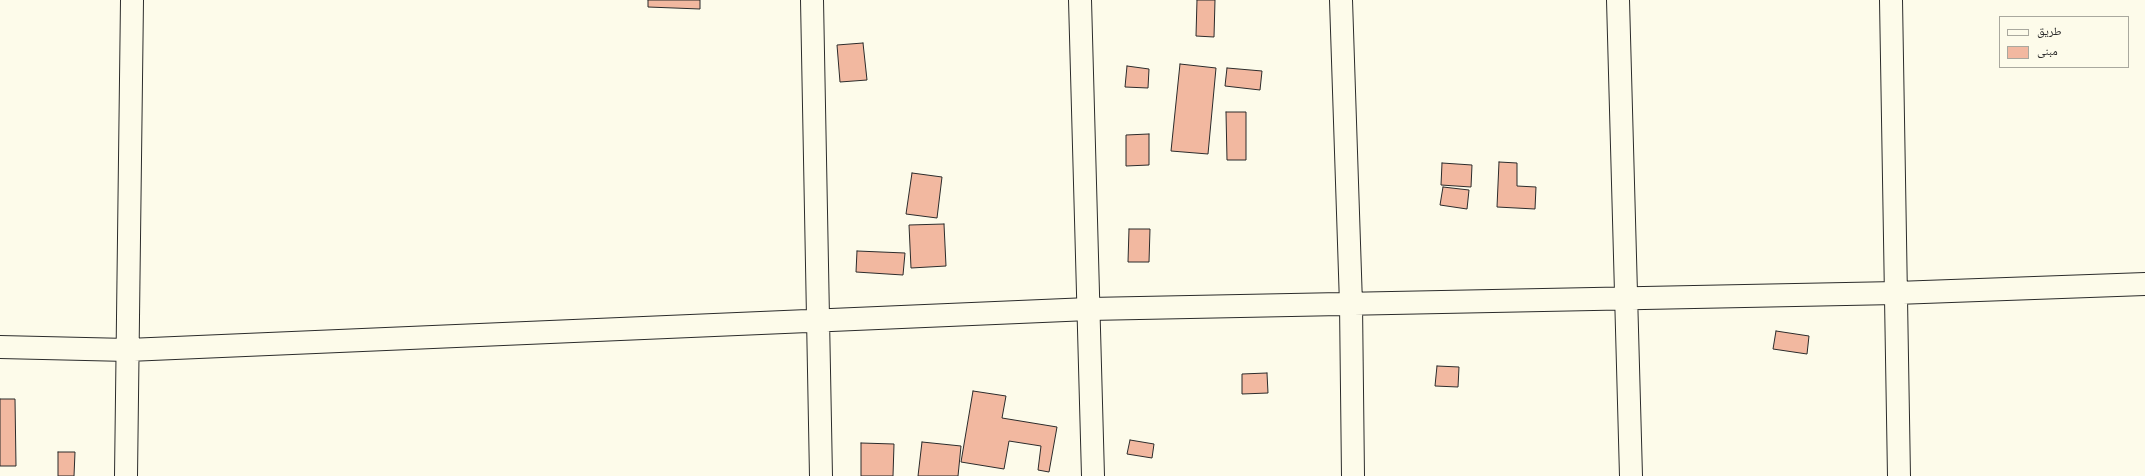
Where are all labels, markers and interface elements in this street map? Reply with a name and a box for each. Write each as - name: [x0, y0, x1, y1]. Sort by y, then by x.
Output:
- legend: [1999, 16, 2129, 68]
- text: طريق: [2037, 22, 2062, 41]
- text: مبنى: [2037, 42, 2058, 61]

